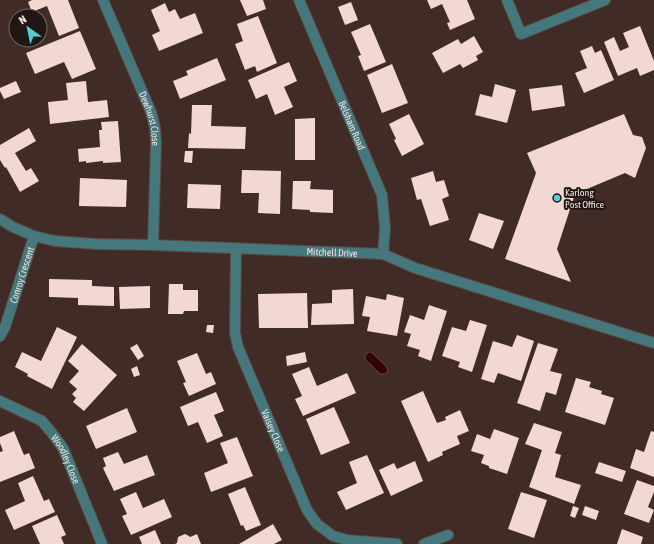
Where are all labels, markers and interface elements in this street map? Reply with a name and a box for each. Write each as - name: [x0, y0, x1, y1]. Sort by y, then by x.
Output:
- north arrow: [8, 8, 48, 48]
- text: N: [17, 13, 29, 26]
- street label: Dewhurst Close: [137, 90, 161, 146]
- street label: Belsham Road: [336, 99, 367, 152]
- place label: Karlong Post Office: [565, 187, 605, 210]
- marker: Karlong Post Office: [552, 193, 562, 203]
- street label: Conroy Crescent: [8, 245, 36, 305]
- street label: Mitchell Drive: [306, 246, 358, 259]
- street label: Vaisey Close: [259, 408, 287, 454]
- street label: Woodley Close: [49, 433, 82, 486]

